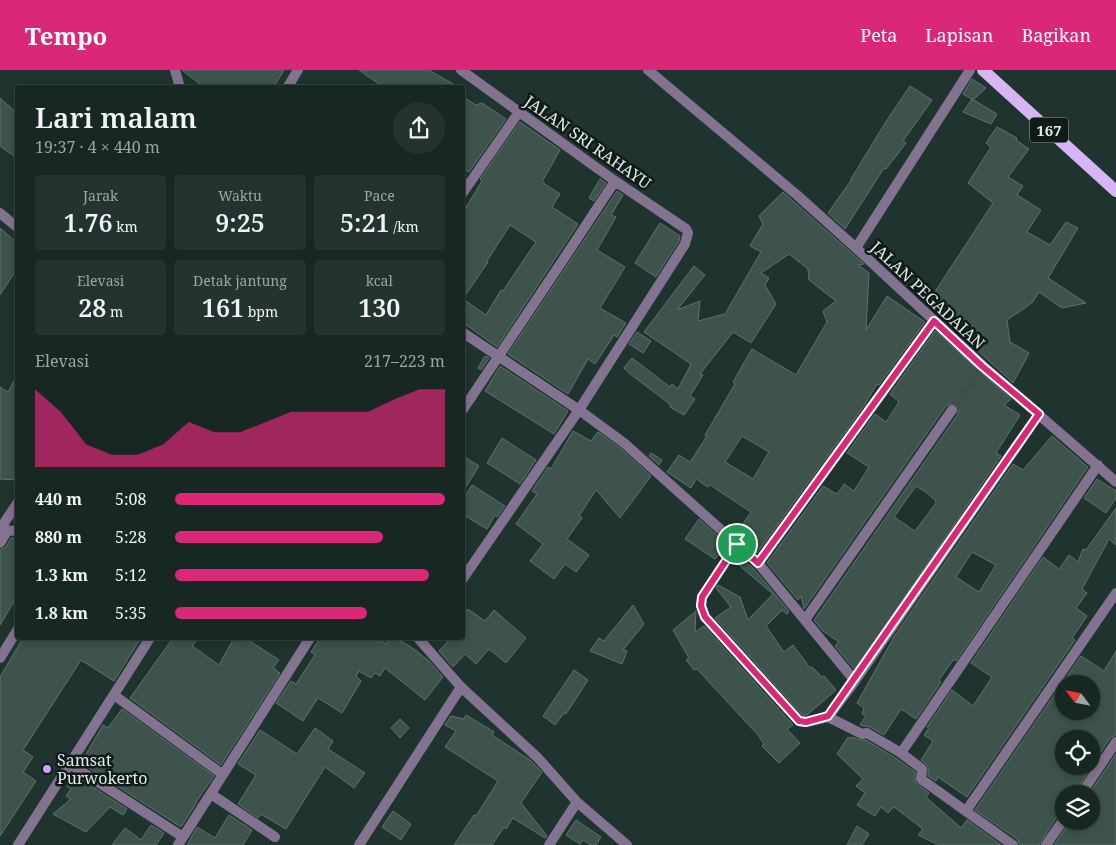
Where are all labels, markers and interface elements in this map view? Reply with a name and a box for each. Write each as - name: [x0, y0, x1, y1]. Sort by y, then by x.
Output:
- text: Tempo: [25, 19, 107, 52]
- text: Peta: [860, 23, 897, 47]
- text: Lapisan: [925, 23, 993, 47]
- text: Bagikan: [1021, 23, 1091, 47]
- street label: JALAN SRI RAHAYU: [519, 89, 656, 194]
- text: Lari malam: [35, 98, 197, 136]
- button: share: [393, 102, 445, 154]
- road number: 167: [1030, 118, 1068, 142]
- text: 19:37 · 4 × 440 m: [35, 136, 160, 158]
- text: Jarak: [83, 186, 118, 205]
- text: Waktu: [218, 186, 262, 205]
- text: Pace: [364, 186, 395, 205]
- text: 1.76: [64, 205, 113, 239]
- text: 9:25: [215, 205, 265, 239]
- text: 5:21: [340, 205, 390, 239]
- text: km: [113, 217, 138, 236]
- text: /km: [390, 217, 419, 236]
- street label: JALAN PEGADAIAN: [865, 235, 990, 354]
- text: Elevasi: [77, 271, 124, 290]
- text: Detak jantung: [193, 271, 287, 290]
- text: kcal: [366, 271, 393, 290]
- text: 28: [78, 290, 106, 324]
- text: 161: [202, 290, 244, 324]
- text: 130: [358, 290, 400, 324]
- text: m: [106, 302, 123, 321]
- text: bpm: [244, 302, 278, 321]
- text: Elevasi: [35, 350, 89, 372]
- text: 217–223 m: [364, 350, 445, 372]
- text: 440 m: [35, 488, 82, 510]
- text: 5:08: [115, 488, 146, 510]
- pin: [716, 523, 758, 565]
- text: 880 m: [35, 526, 82, 548]
- text: 5:28: [115, 526, 146, 548]
- icon: arrive: [723, 530, 751, 558]
- text: 1.3 km: [35, 564, 88, 586]
- text: 5:12: [115, 564, 146, 586]
- text: 1.8 km: [35, 602, 88, 624]
- text: 5:35: [115, 602, 146, 624]
- north arrow: [1055, 675, 1100, 720]
- map controls: [1055, 675, 1100, 830]
- button: locate: [1055, 730, 1100, 775]
- place label: Samsat Purwokerto: [57, 749, 147, 789]
- marker: Samsat Purwokerto: [41, 763, 53, 775]
- button: layers: [1055, 785, 1100, 830]

